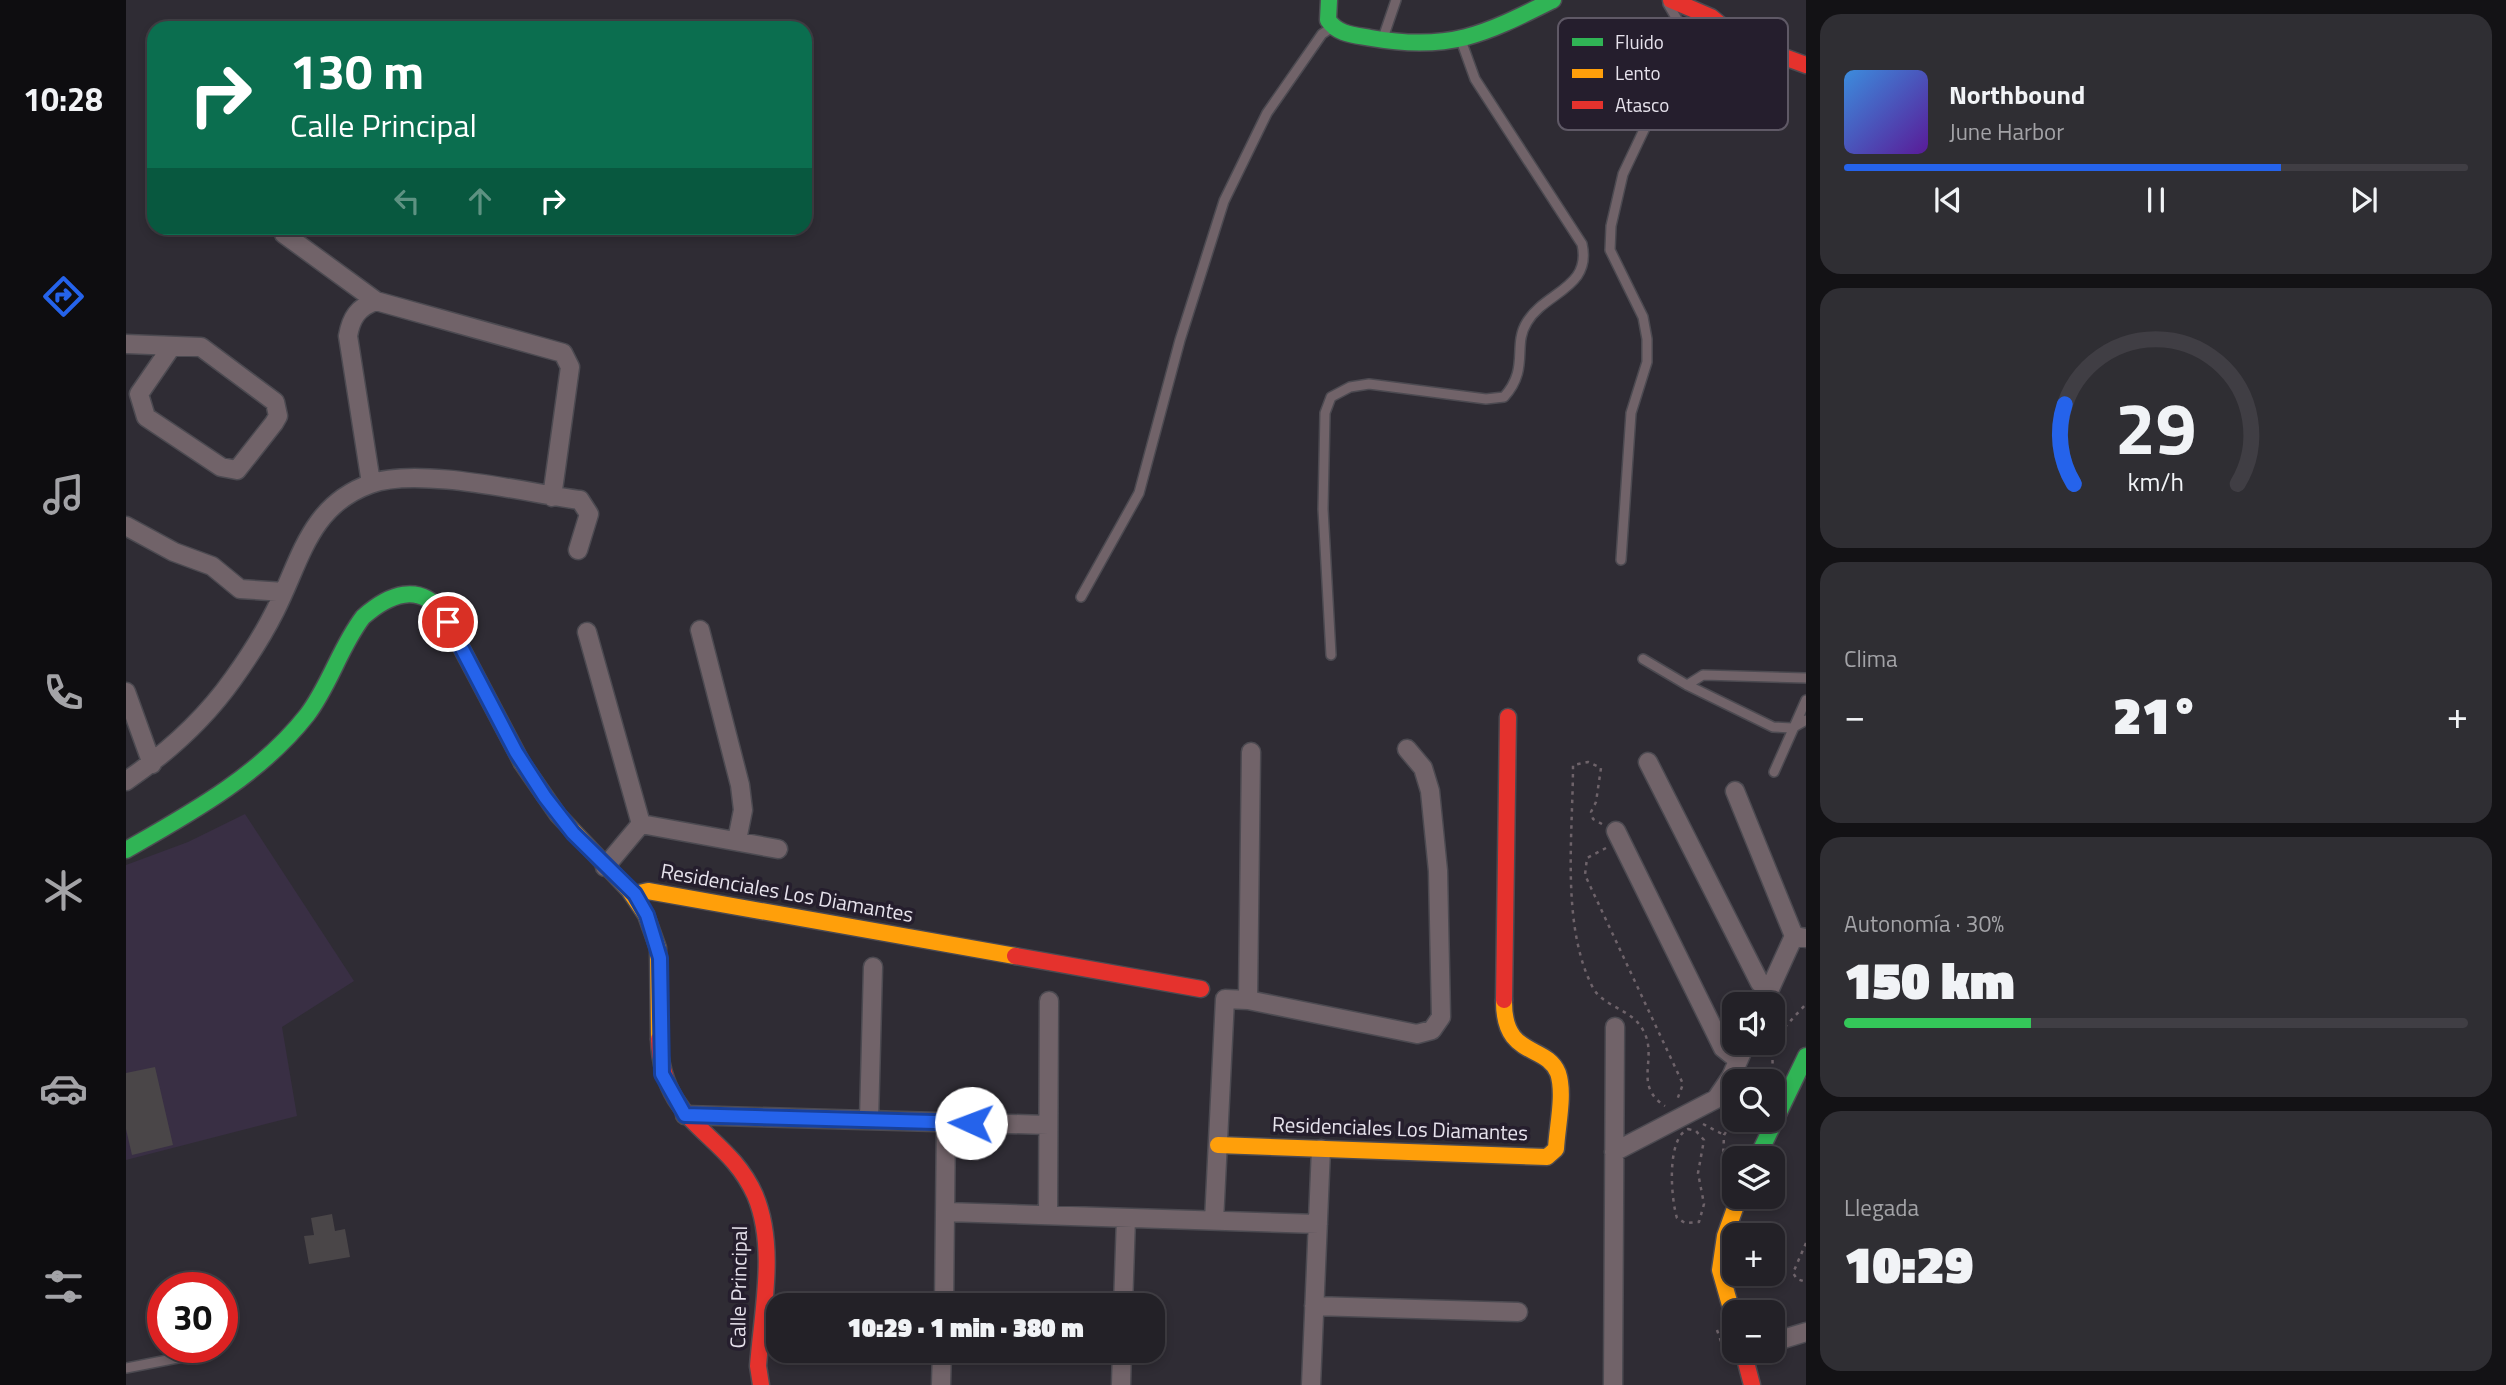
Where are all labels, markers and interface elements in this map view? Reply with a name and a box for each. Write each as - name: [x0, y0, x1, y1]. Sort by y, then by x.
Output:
- legend: [1558, 18, 1788, 130]
- text: Fluido: [1615, 27, 1664, 56]
- text: 130 m: [290, 33, 424, 108]
- icon: right: [175, 49, 266, 140]
- text: Lento: [1615, 58, 1660, 87]
- text: 10:28: [23, 75, 103, 123]
- text: Northbound: [1949, 75, 2085, 114]
- text: Atasco: [1615, 90, 1669, 119]
- text: Calle Principal: [290, 101, 477, 149]
- text: June Harbor: [1949, 114, 2064, 149]
- icon: previous: [1929, 181, 1967, 219]
- icon: pause: [2137, 181, 2175, 219]
- icon: next: [2345, 181, 2383, 219]
- icon: left: [388, 182, 426, 220]
- icon: ahead: [461, 182, 499, 220]
- icon: right: [534, 182, 572, 220]
- icon: directions: [39, 272, 88, 321]
- text: 29: [2115, 373, 2197, 483]
- text: km/h: [2128, 463, 2184, 501]
- icon: music: [39, 470, 88, 519]
- pin: [418, 592, 478, 652]
- icon: arrive: [429, 603, 467, 641]
- text: Clima: [1844, 641, 1898, 676]
- icon: phone: [39, 668, 88, 717]
- text: 21°: [2113, 675, 2199, 754]
- text: −: [1844, 686, 1865, 744]
- text: +: [2447, 686, 2468, 744]
- street label: Residenciales Los Diamantes: [658, 854, 916, 930]
- icon: climate: [39, 866, 88, 915]
- text: Autonomía · 30%: [1844, 906, 2004, 941]
- text: 150 km: [1844, 940, 2015, 1019]
- map controls: [1722, 992, 1785, 1363]
- button: sound: [1722, 992, 1785, 1055]
- icon: car: [39, 1064, 88, 1113]
- button: search: [1722, 1069, 1785, 1132]
- position arrow: [934, 1086, 1008, 1160]
- street label: Residenciales Los Diamantes: [1272, 1108, 1528, 1148]
- button: layers: [1722, 1146, 1785, 1209]
- text: Llegada: [1844, 1190, 1919, 1225]
- button: +: [1722, 1223, 1785, 1286]
- text: 10:29: [1844, 1224, 1973, 1303]
- street label: Calle Principal: [721, 1225, 755, 1349]
- icon: filters: [39, 1262, 88, 1311]
- speed limit sign: 30: [147, 1272, 238, 1363]
- button: −: [1722, 1300, 1785, 1363]
- text: 10:29 · 1 min · 380 m: [847, 1308, 1084, 1347]

